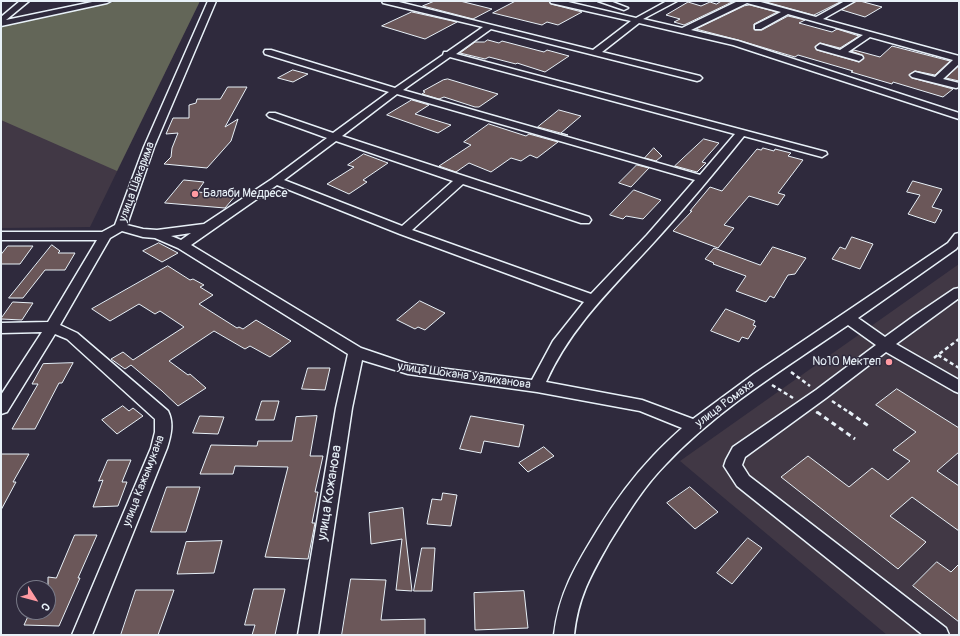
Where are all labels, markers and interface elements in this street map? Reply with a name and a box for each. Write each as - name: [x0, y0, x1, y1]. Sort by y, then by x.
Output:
- street label: улица Шакарима: [116, 140, 158, 224]
- place label: Балаби Медресе: [203, 187, 287, 201]
- marker: Балаби Медресе: [190, 189, 200, 199]
- place label: №10 Мектеп: [812, 355, 881, 369]
- marker: №10 Мектеп: [884, 357, 894, 367]
- street label: улица Шокана Уалиханова: [396, 360, 532, 392]
- street label: улица Ромаха: [693, 377, 757, 431]
- street label: улица Кажымукана: [120, 433, 168, 529]
- street label: улица Кожанова: [314, 444, 346, 542]
- north arrow: [16, 580, 56, 620]
- text: С: [38, 600, 53, 613]

